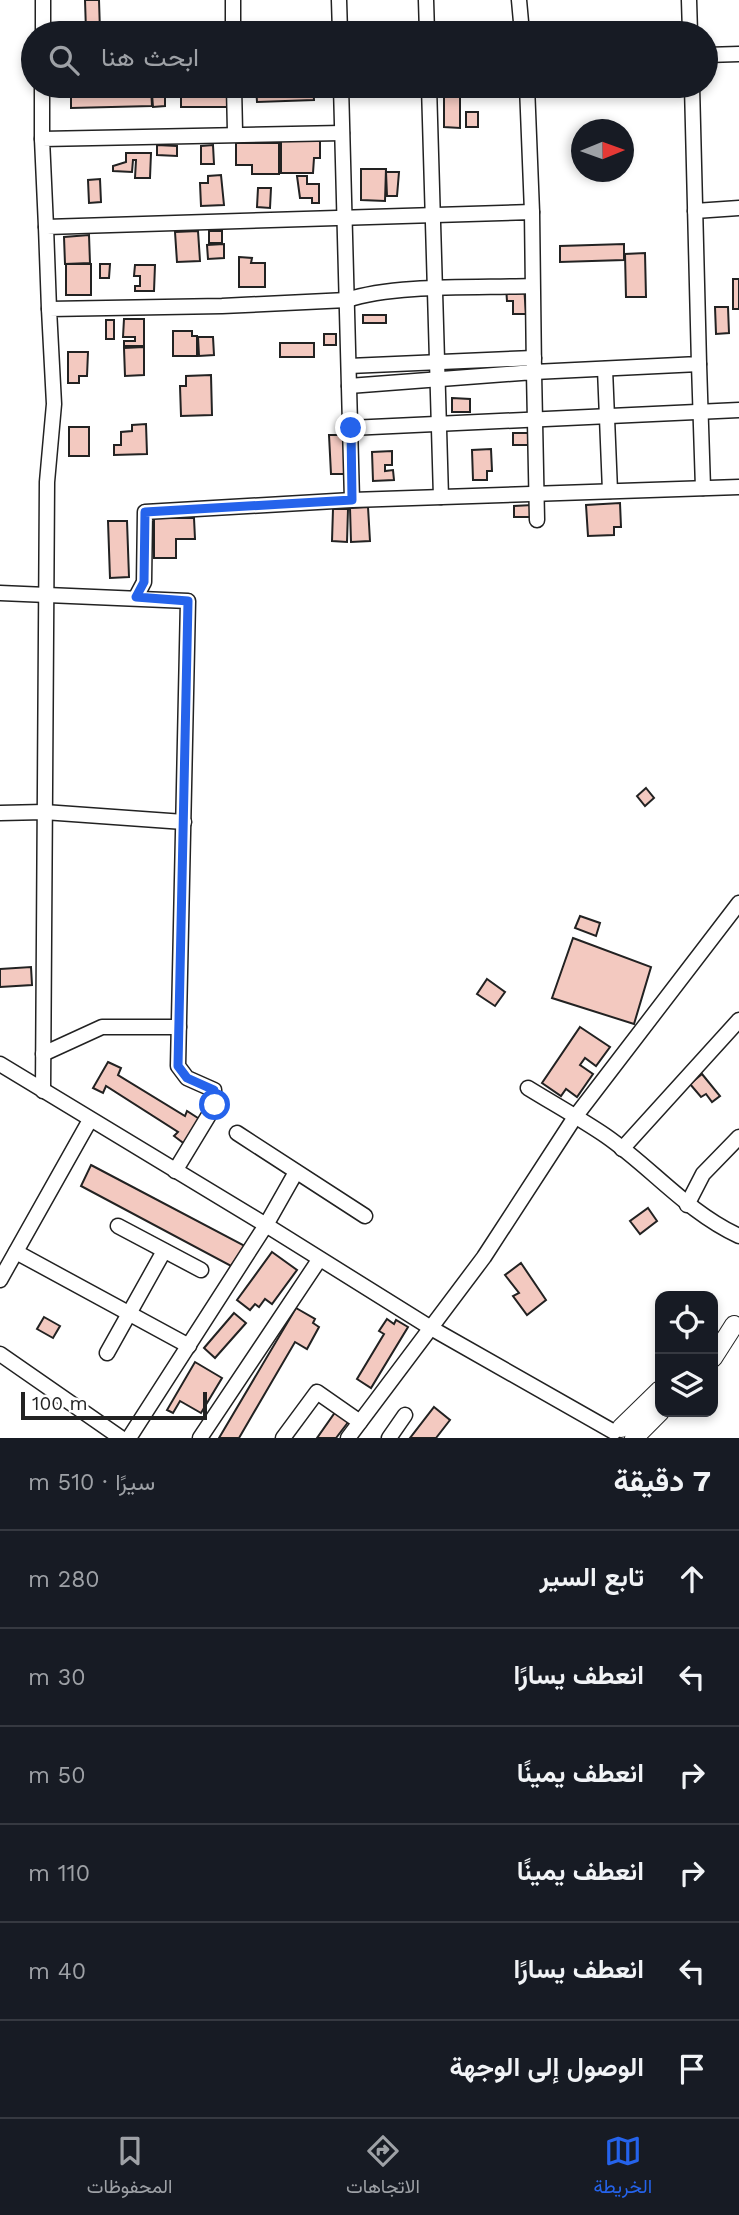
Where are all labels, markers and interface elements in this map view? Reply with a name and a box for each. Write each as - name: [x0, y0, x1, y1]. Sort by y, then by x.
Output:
- search box: [21, 21, 718, 98]
- icon: search: [45, 41, 83, 79]
- text: ابحث هنا: [101, 42, 199, 72]
- north arrow: [571, 119, 634, 182]
- route end: [335, 412, 366, 443]
- route start: [199, 1089, 230, 1120]
- map controls: [655, 1291, 718, 1417]
- button: locate: [655, 1291, 718, 1354]
- button: layers: [655, 1354, 718, 1417]
- scale bar: [21, 1389, 206, 1421]
- text: 100 m: [32, 1392, 88, 1415]
- text: 7 دقيقة: [613, 1463, 711, 1498]
- text: سيرًا · 510 m: [28, 1469, 155, 1496]
- icon: ahead: [673, 1560, 711, 1598]
- text: تابع السير: [540, 1562, 644, 1592]
- text: 280 m: [28, 1566, 100, 1593]
- icon: left: [673, 1658, 711, 1696]
- text: انعطف يسارًا: [514, 1660, 644, 1690]
- text: 30 m: [28, 1664, 85, 1691]
- icon: right: [673, 1756, 711, 1794]
- text: انعطف يمينًا: [517, 1758, 644, 1788]
- text: 50 m: [28, 1762, 85, 1789]
- icon: right: [673, 1854, 711, 1892]
- text: انعطف يمينًا: [517, 1856, 644, 1886]
- text: 110 m: [28, 1860, 90, 1887]
- icon: left: [673, 1952, 711, 1990]
- text: انعطف يسارًا: [514, 1954, 644, 1984]
- text: 40 m: [28, 1958, 86, 1985]
- icon: arrive: [673, 2050, 711, 2088]
- text: الوصول إلى الوجهة: [449, 2052, 644, 2082]
- tab: المحفوظات: [87, 2132, 172, 2203]
- tab: الاتجاهات: [346, 2132, 420, 2203]
- tab: الخريطة: [593, 2132, 652, 2203]

